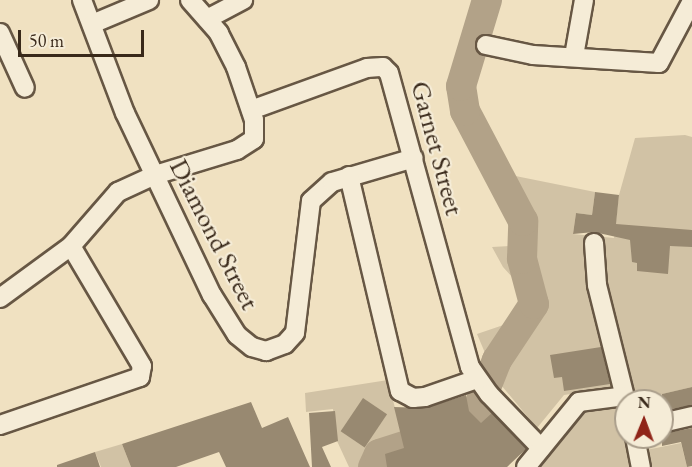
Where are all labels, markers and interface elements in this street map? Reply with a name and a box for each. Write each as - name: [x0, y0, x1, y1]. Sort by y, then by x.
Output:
- scale bar: [21, 18, 147, 56]
- text: 50 m: [29, 29, 64, 52]
- street label: Garnet Street: [405, 77, 471, 219]
- street label: Diamond Street: [163, 153, 267, 315]
- north arrow: [614, 389, 674, 449]
- text: N: [638, 392, 651, 413]

